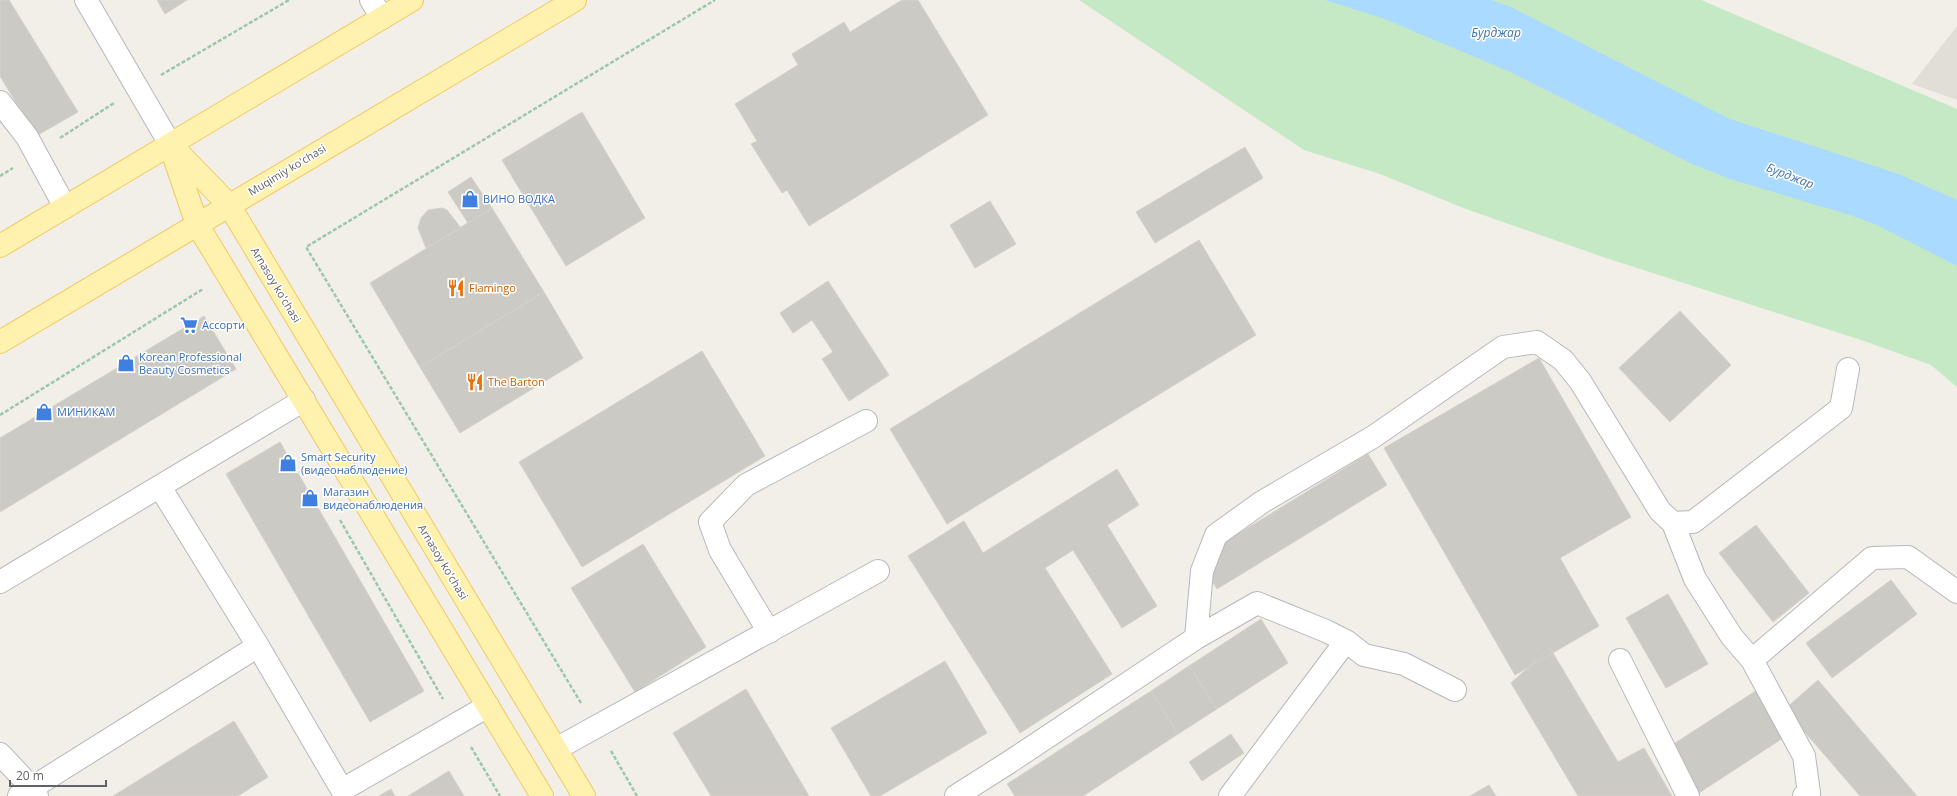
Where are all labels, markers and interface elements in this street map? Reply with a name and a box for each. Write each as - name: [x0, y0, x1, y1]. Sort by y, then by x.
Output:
- water label: Бурджар: [1471, 24, 1521, 41]
- street label: Muqimiy ko'chasi: [245, 140, 329, 199]
- water label: Бурджар: [1764, 159, 1816, 192]
- shop icon: ВИНО ВОДКА: [460, 189, 480, 209]
- place label: ВИНО ВОДКА: [483, 191, 555, 206]
- street label: Arnasoy ko'chasi: [248, 244, 305, 325]
- restaurant icon: Flamingo: [446, 278, 466, 298]
- place label: Flamingo: [469, 280, 516, 295]
- supermarket icon: Ассорти: [179, 315, 199, 335]
- place label: Ассорти: [202, 317, 245, 332]
- place label: Korean Professional Beauty Cosmetics: [139, 349, 242, 377]
- shop icon: Korean Professional Beauty Cosmetics: [116, 353, 136, 373]
- restaurant icon: The Barton: [465, 372, 485, 392]
- place label: The Barton: [488, 374, 545, 389]
- shop icon: МИНИКАМ: [34, 402, 54, 422]
- place label: МИНИКАМ: [57, 404, 115, 419]
- place label: Smart Security (видеонаблюдение): [301, 449, 408, 477]
- shop icon: Smart Security (видеонаблюдение): [278, 453, 298, 473]
- place label: Магазин видеонаблюдения: [323, 484, 423, 512]
- shop icon: Магазин видеонаблюдения: [300, 488, 320, 508]
- street label: Arnasoy ko'chasi: [415, 521, 472, 602]
- scale bar: [10, 762, 106, 788]
- text: 20 m: [16, 767, 44, 784]

